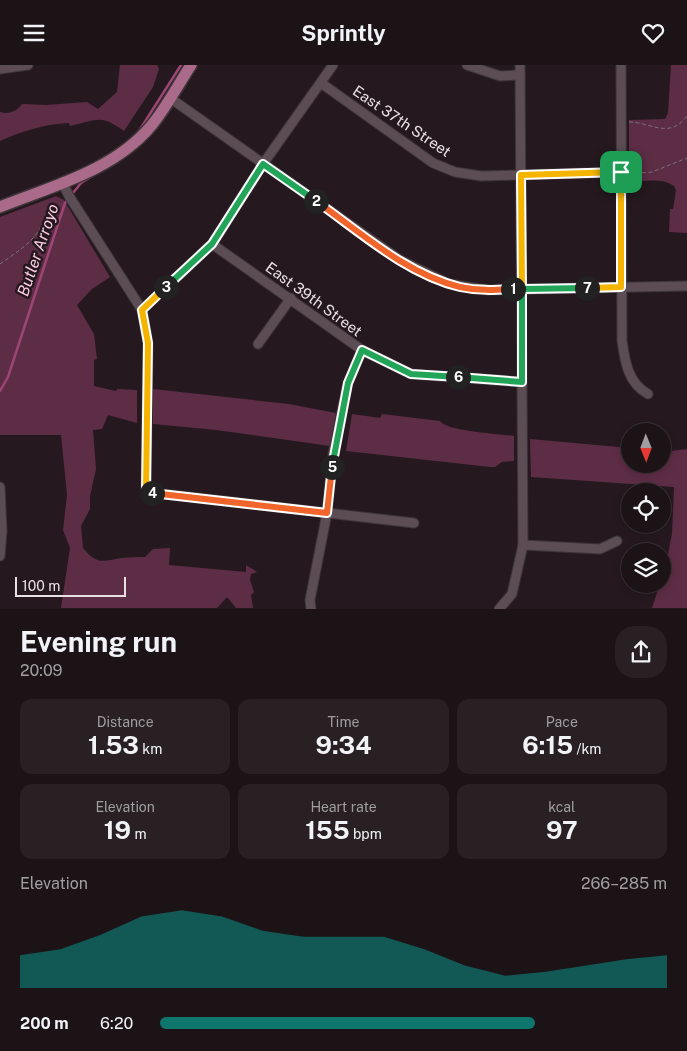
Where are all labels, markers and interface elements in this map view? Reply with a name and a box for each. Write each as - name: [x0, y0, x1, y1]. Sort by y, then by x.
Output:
- icon: menu: [20, 19, 48, 47]
- icon: heart: [639, 19, 667, 47]
- text: Sprintly: [301, 20, 386, 46]
- street label: East 37th Street: [350, 82, 454, 160]
- pin: [600, 151, 642, 193]
- icon: arrive: [607, 158, 635, 186]
- pin: 2: [304, 189, 328, 213]
- text: 2: [312, 193, 321, 209]
- water label: Butler Arroyo: [13, 201, 63, 299]
- street label: East 39th Street: [262, 258, 366, 340]
- pin: 3: [154, 275, 178, 299]
- pin: 7: [574, 275, 600, 301]
- pin: 1: [500, 277, 526, 301]
- text: 3: [162, 279, 171, 295]
- text: 7: [583, 280, 592, 296]
- text: 1: [511, 281, 517, 297]
- pin: 6: [446, 365, 470, 389]
- text: 6: [454, 369, 463, 385]
- north arrow: [621, 423, 671, 473]
- map controls: [621, 423, 671, 593]
- pin: 5: [320, 455, 344, 479]
- text: 5: [328, 459, 337, 475]
- pin: 4: [140, 481, 164, 505]
- button: locate: [621, 483, 671, 533]
- text: 4: [148, 485, 157, 501]
- button: layers: [621, 543, 671, 593]
- scale bar: [15, 573, 126, 597]
- text: 100 m: [22, 578, 60, 594]
- text: Evening run: [20, 625, 177, 658]
- button: share: [615, 626, 667, 678]
- text: 20:09: [20, 661, 63, 680]
- text: Distance: [97, 714, 154, 730]
- text: Time: [328, 714, 359, 730]
- text: Pace: [546, 714, 578, 730]
- text: 1.53: [88, 730, 139, 760]
- text: 9:34: [315, 730, 372, 760]
- text: 6:15: [522, 730, 573, 760]
- text: km: [139, 741, 162, 757]
- text: /km: [573, 741, 601, 757]
- text: Elevation: [95, 799, 155, 815]
- text: Heart rate: [310, 799, 377, 815]
- text: kcal: [548, 799, 575, 815]
- text: 19: [104, 815, 131, 845]
- text: 155: [305, 815, 350, 845]
- text: 97: [546, 815, 578, 845]
- text: m: [131, 826, 147, 842]
- text: bpm: [350, 826, 382, 842]
- text: Elevation: [20, 874, 88, 893]
- text: 266–285 m: [581, 874, 667, 893]
- text: 200 m: [20, 1014, 69, 1033]
- text: 6:20: [100, 1014, 133, 1033]

